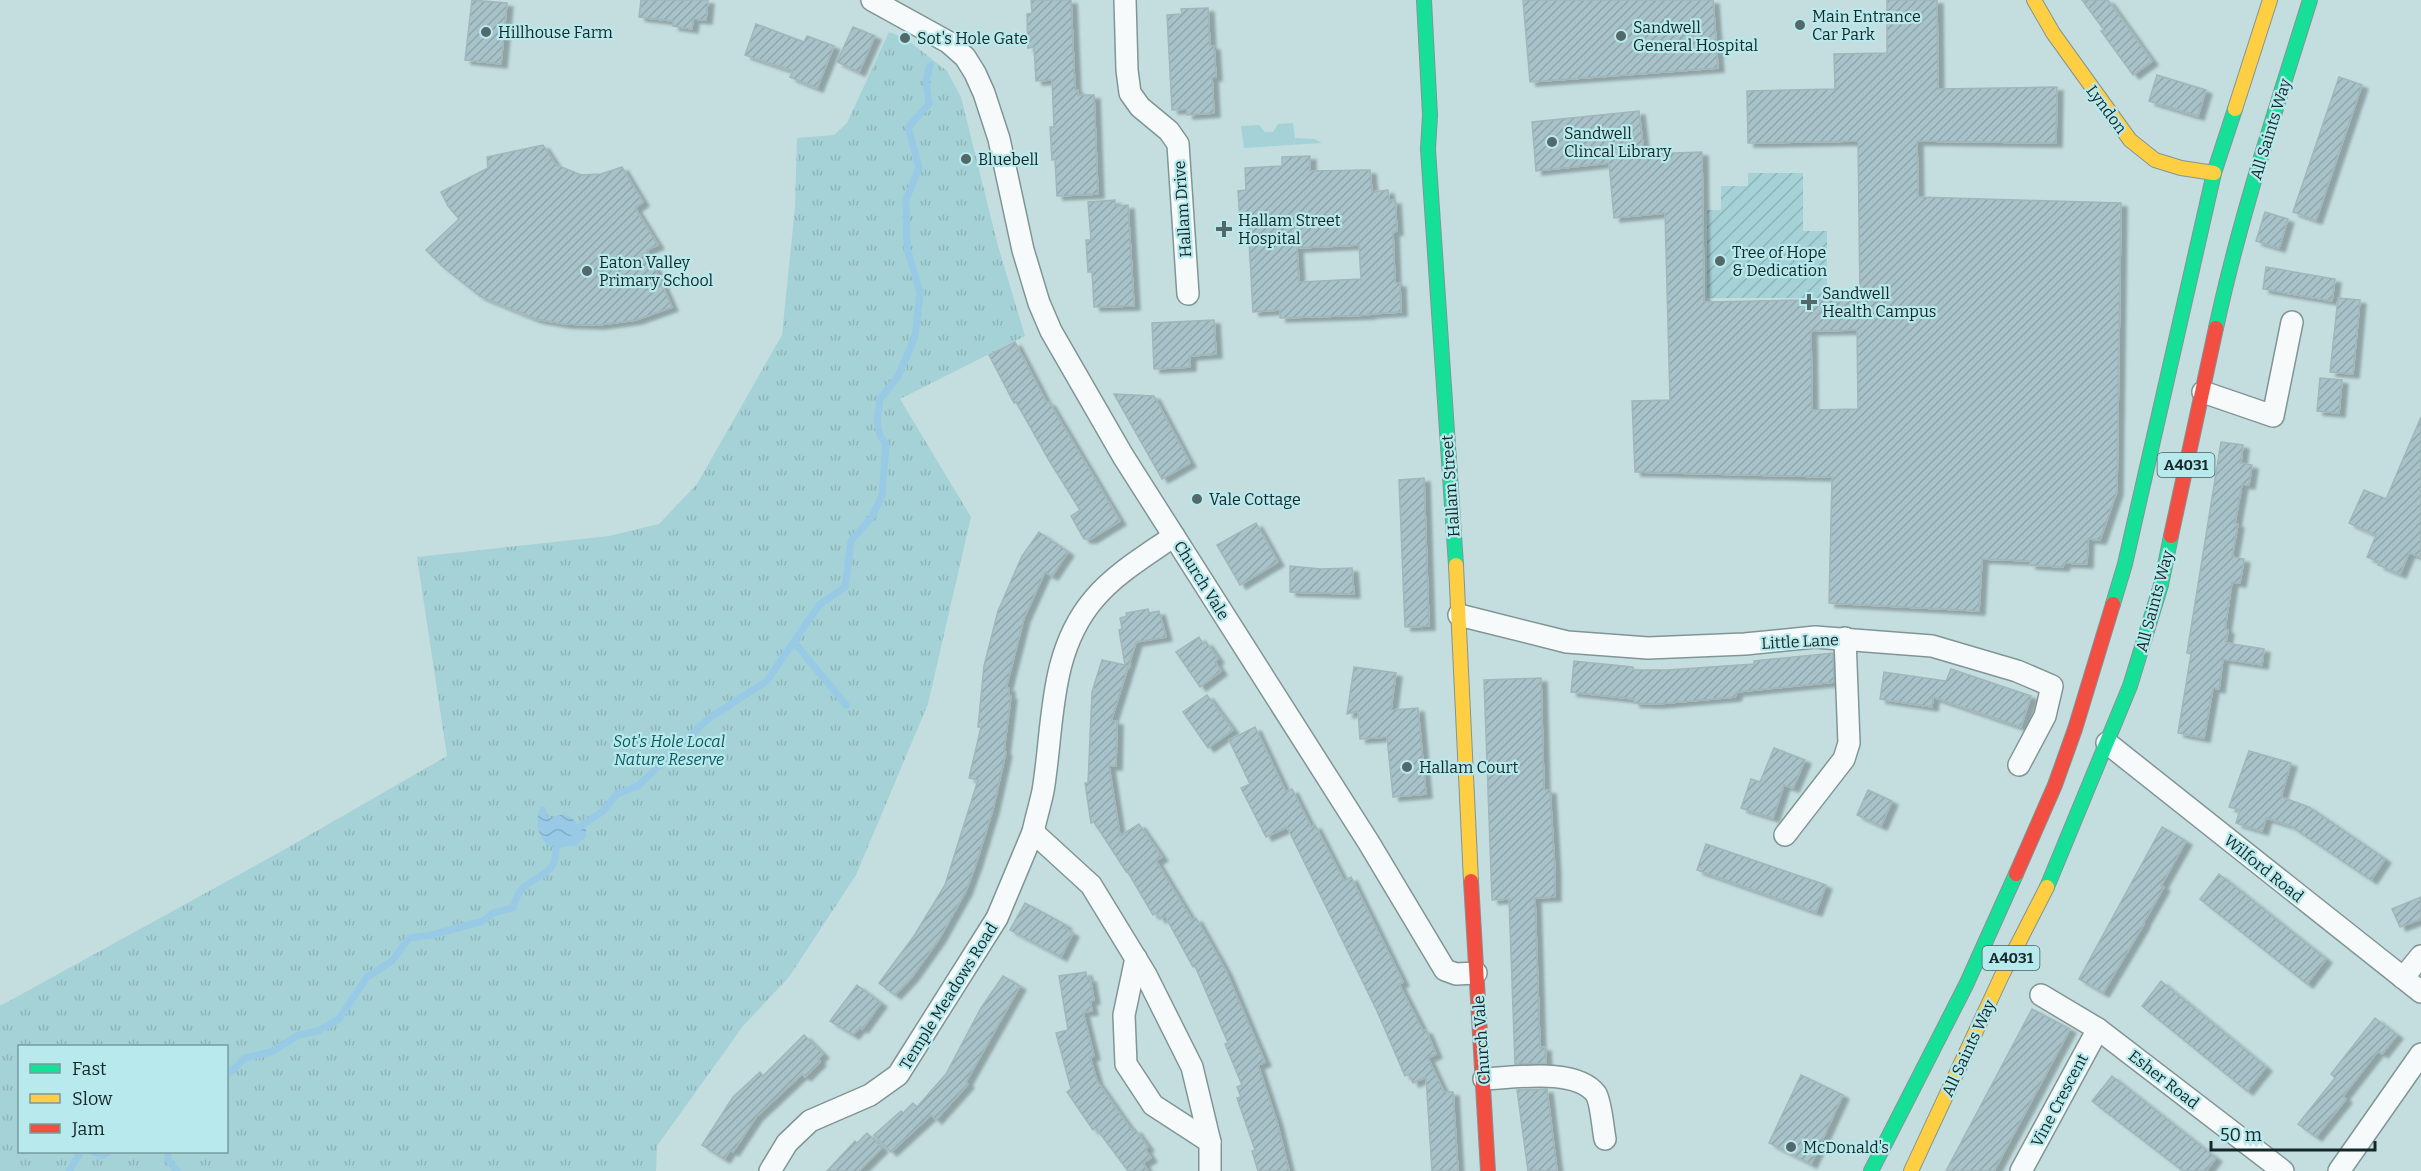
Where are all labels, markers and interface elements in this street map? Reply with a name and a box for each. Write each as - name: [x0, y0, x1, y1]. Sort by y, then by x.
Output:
- place label: Main Entrance Car Park: [1812, 7, 1921, 44]
- place label: Sandwell General Hospital: [1633, 18, 1759, 55]
- marker: Main Entrance Car Park: [1793, 18, 1807, 32]
- place label: Hillhouse Farm: [498, 23, 613, 42]
- marker: Hillhouse Farm: [479, 25, 493, 39]
- place label: Sot's Hole Gate: [917, 29, 1028, 48]
- marker: Sandwell General Hospital: [1614, 29, 1628, 43]
- marker: Sot's Hole Gate: [898, 31, 912, 45]
- street label: All Saints Way: [2246, 76, 2295, 182]
- street label: Lyndon: [2082, 81, 2131, 137]
- place label: Sandwell Clincal Library: [1564, 124, 1672, 161]
- marker: Sandwell Clincal Library: [1545, 135, 1559, 149]
- place label: Bluebell: [978, 150, 1039, 169]
- marker: Bluebell: [959, 152, 973, 166]
- street label: Hallam Drive: [1170, 160, 1195, 258]
- place label: Hallam Street Hospital: [1238, 211, 1341, 248]
- marker: Hallam Street Hospital: [1215, 220, 1233, 238]
- place label: Tree of Hope & Dedication: [1732, 243, 1827, 280]
- place label: Eaton Valley Primary School: [599, 253, 714, 290]
- marker: Tree of Hope & Dedication: [1713, 254, 1727, 268]
- marker: Eaton Valley Primary School: [580, 264, 594, 278]
- place label: Sandwell Health Campus: [1822, 284, 1936, 321]
- marker: Sandwell Health Campus: [1800, 293, 1818, 311]
- street label: Hallam Street: [1437, 434, 1464, 538]
- road number: A4031: [2158, 453, 2214, 477]
- place label: Vale Cottage: [1209, 490, 1301, 509]
- marker: Vale Cottage: [1190, 492, 1204, 506]
- street label: Church Vale: [1170, 537, 1233, 623]
- street label: All Saints Way: [2132, 548, 2177, 654]
- street label: Little Lane: [1761, 630, 1839, 653]
- park label: Sot's Hole Local Nature Reserve: [613, 732, 725, 769]
- place label: Hallam Court: [1419, 758, 1519, 777]
- marker: Hallam Court: [1400, 760, 1414, 774]
- street label: Wilford Road: [2220, 831, 2308, 907]
- street label: Temple Meadows Road: [895, 919, 1002, 1073]
- road number: A4031: [1982, 946, 2040, 970]
- street label: Church Vale: [1469, 995, 1494, 1085]
- street label: All Saints Way: [1938, 996, 1999, 1100]
- legend: [18, 1045, 228, 1153]
- street label: Esher Road: [2125, 1046, 2203, 1113]
- street label: Vine Crescent: [2027, 1050, 2092, 1150]
- text: Fast: [72, 1058, 107, 1080]
- text: Slow: [72, 1088, 113, 1110]
- scale bar: [2211, 1114, 2374, 1152]
- text: Jam: [71, 1118, 105, 1140]
- text: 50 m: [2220, 1124, 2262, 1146]
- place label: McDonald's: [1803, 1138, 1889, 1157]
- marker: McDonald's: [1784, 1140, 1798, 1154]

